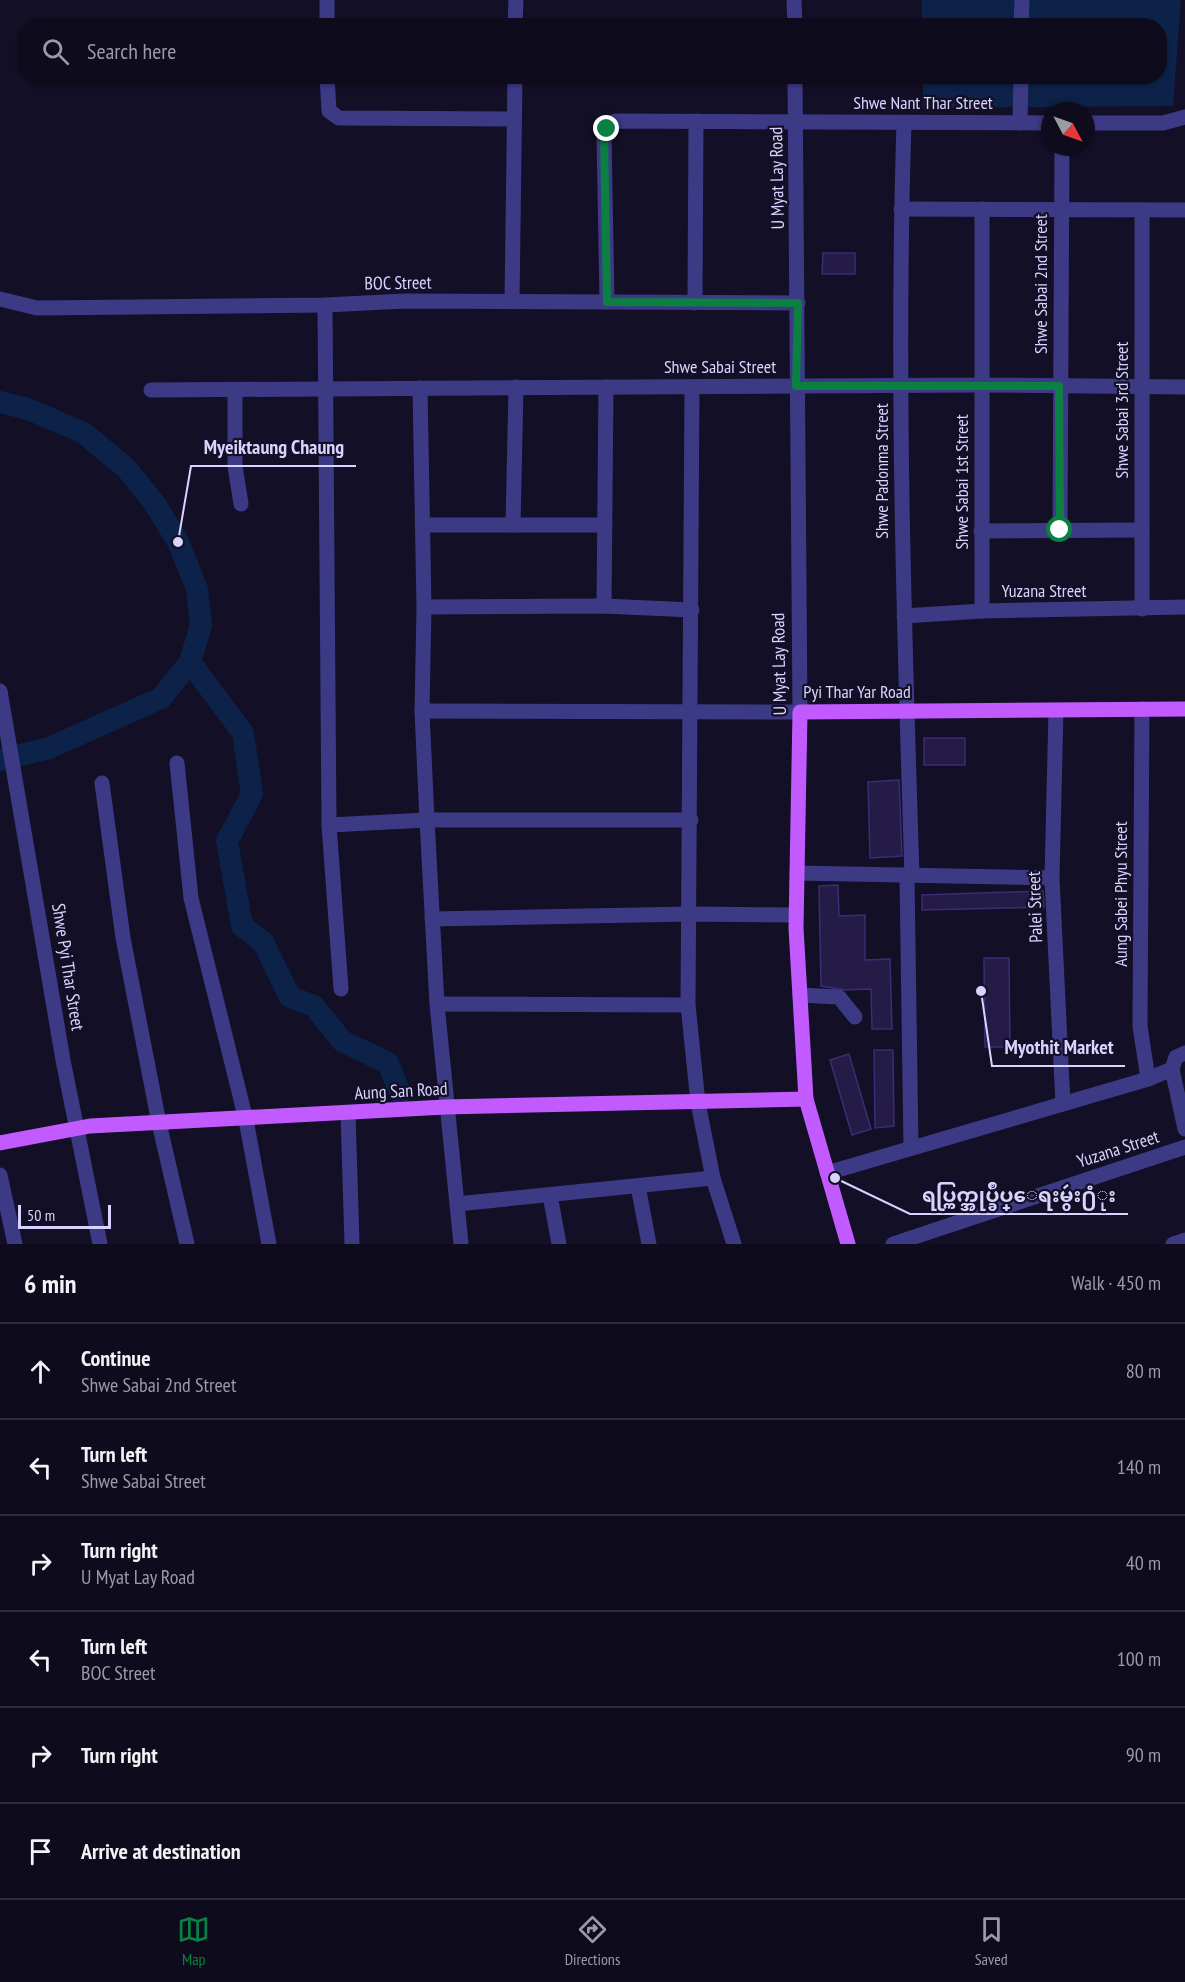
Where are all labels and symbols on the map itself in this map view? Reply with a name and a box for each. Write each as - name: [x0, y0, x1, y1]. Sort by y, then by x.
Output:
- street label: Shwe Nant Thar Street: [853, 91, 993, 114]
- north arrow: [1041, 102, 1095, 156]
- route end: [593, 115, 619, 141]
- street label: U Myat Lay Road: [764, 127, 789, 229]
- street label: Shwe Sabai 2nd Street: [1029, 214, 1052, 354]
- street label: BOC Street: [364, 270, 432, 295]
- street label: Shwe Sabai 3rd Street: [1110, 342, 1133, 478]
- street label: Shwe Sabai Street: [664, 355, 776, 378]
- street label: Shwe Padonma Street: [870, 403, 893, 539]
- street label: Shwe Sabai 1st Street: [950, 414, 973, 550]
- callout: Myeiktaung Chaung: [191, 428, 356, 466]
- text: Myeiktaung Chaung: [204, 434, 344, 460]
- route start: [1046, 516, 1072, 542]
- street label: Yuzana Street: [1002, 579, 1086, 602]
- street label: U Myat Lay Road: [766, 613, 791, 715]
- street label: Pyi Thar Yar Road: [803, 680, 911, 703]
- street label: Aung Sabei Phyu Street: [1109, 821, 1132, 967]
- street label: Palei Street: [1022, 871, 1047, 943]
- street label: Shwe Pyi Thar Street: [47, 902, 90, 1032]
- callout: Myothit Market: [992, 1028, 1125, 1066]
- text: Myothit Market: [1004, 1034, 1114, 1060]
- street label: Aung San Road: [354, 1077, 448, 1104]
- street label: Yuzana Street: [1074, 1124, 1162, 1173]
- callout: ရပ္ကြက္အုပ္ခ်ဳပ္ေရးမွဴး႐ံုး: [910, 1176, 1128, 1214]
- text: ရပ္ကြက္အုပ္ခ်ဳပ္ေရးမွဴး႐ံုး: [922, 1182, 1116, 1211]
- scale bar: [18, 1202, 111, 1230]

